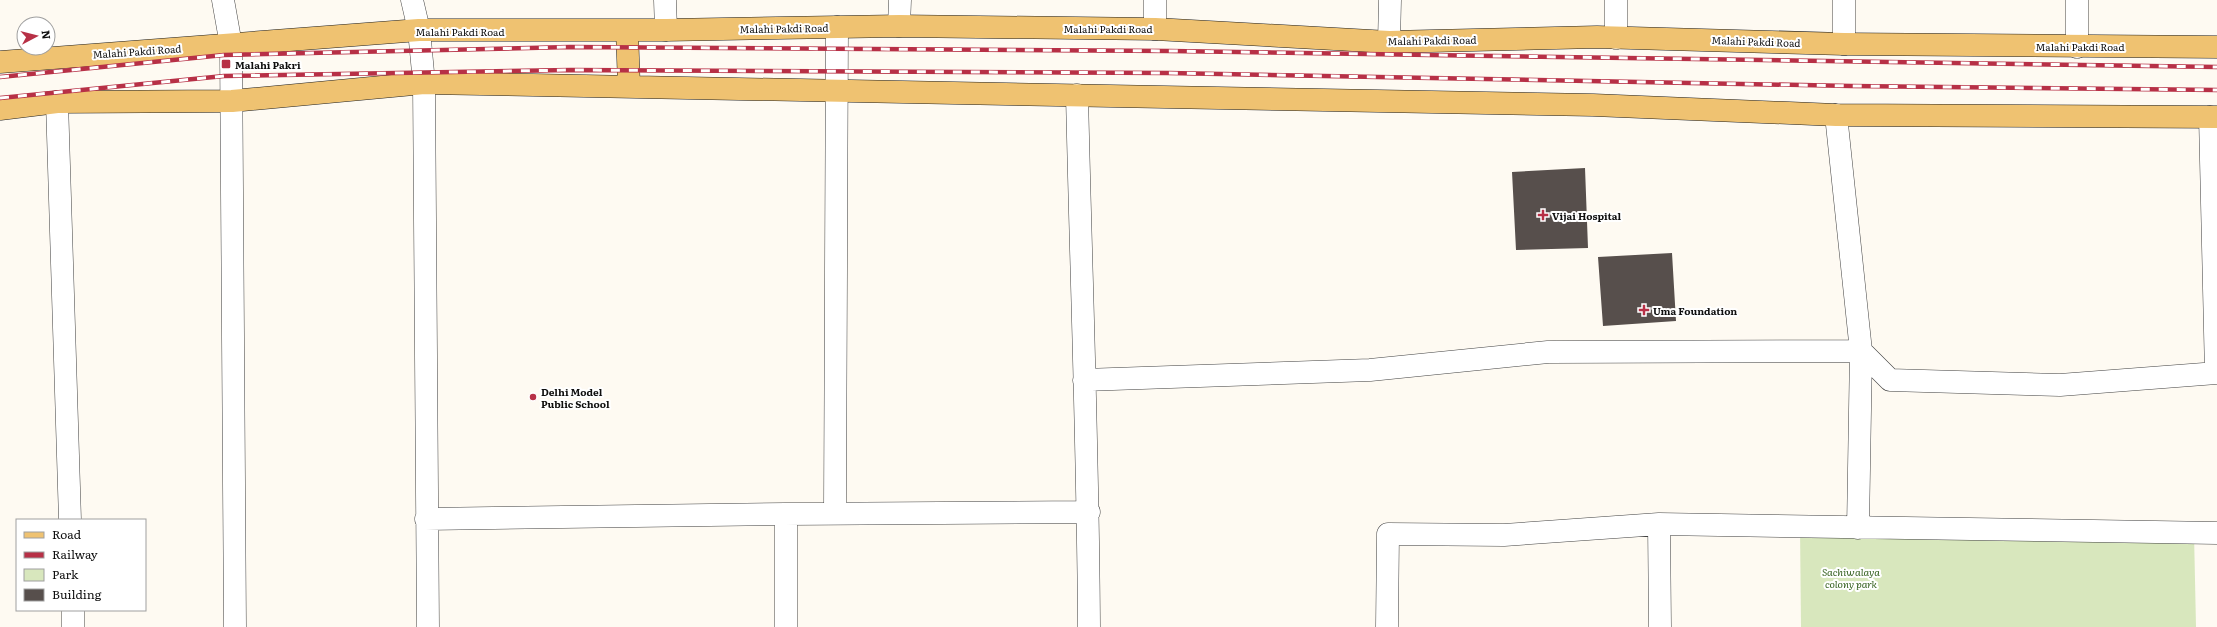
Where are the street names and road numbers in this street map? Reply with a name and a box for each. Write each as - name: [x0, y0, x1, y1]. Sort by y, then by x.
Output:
- street label: Malahi Pakdi Road: [739, 20, 829, 36]
- street label: Malahi Pakdi Road: [1063, 21, 1153, 36]
- street label: Malahi Pakdi Road: [415, 24, 505, 39]
- street label: Malahi Pakdi Road: [1387, 32, 1477, 48]
- street label: Malahi Pakdi Road: [1711, 32, 1801, 50]
- street label: Malahi Pakdi Road: [2035, 39, 2125, 54]
- street label: Malahi Pakdi Road: [92, 40, 182, 62]

